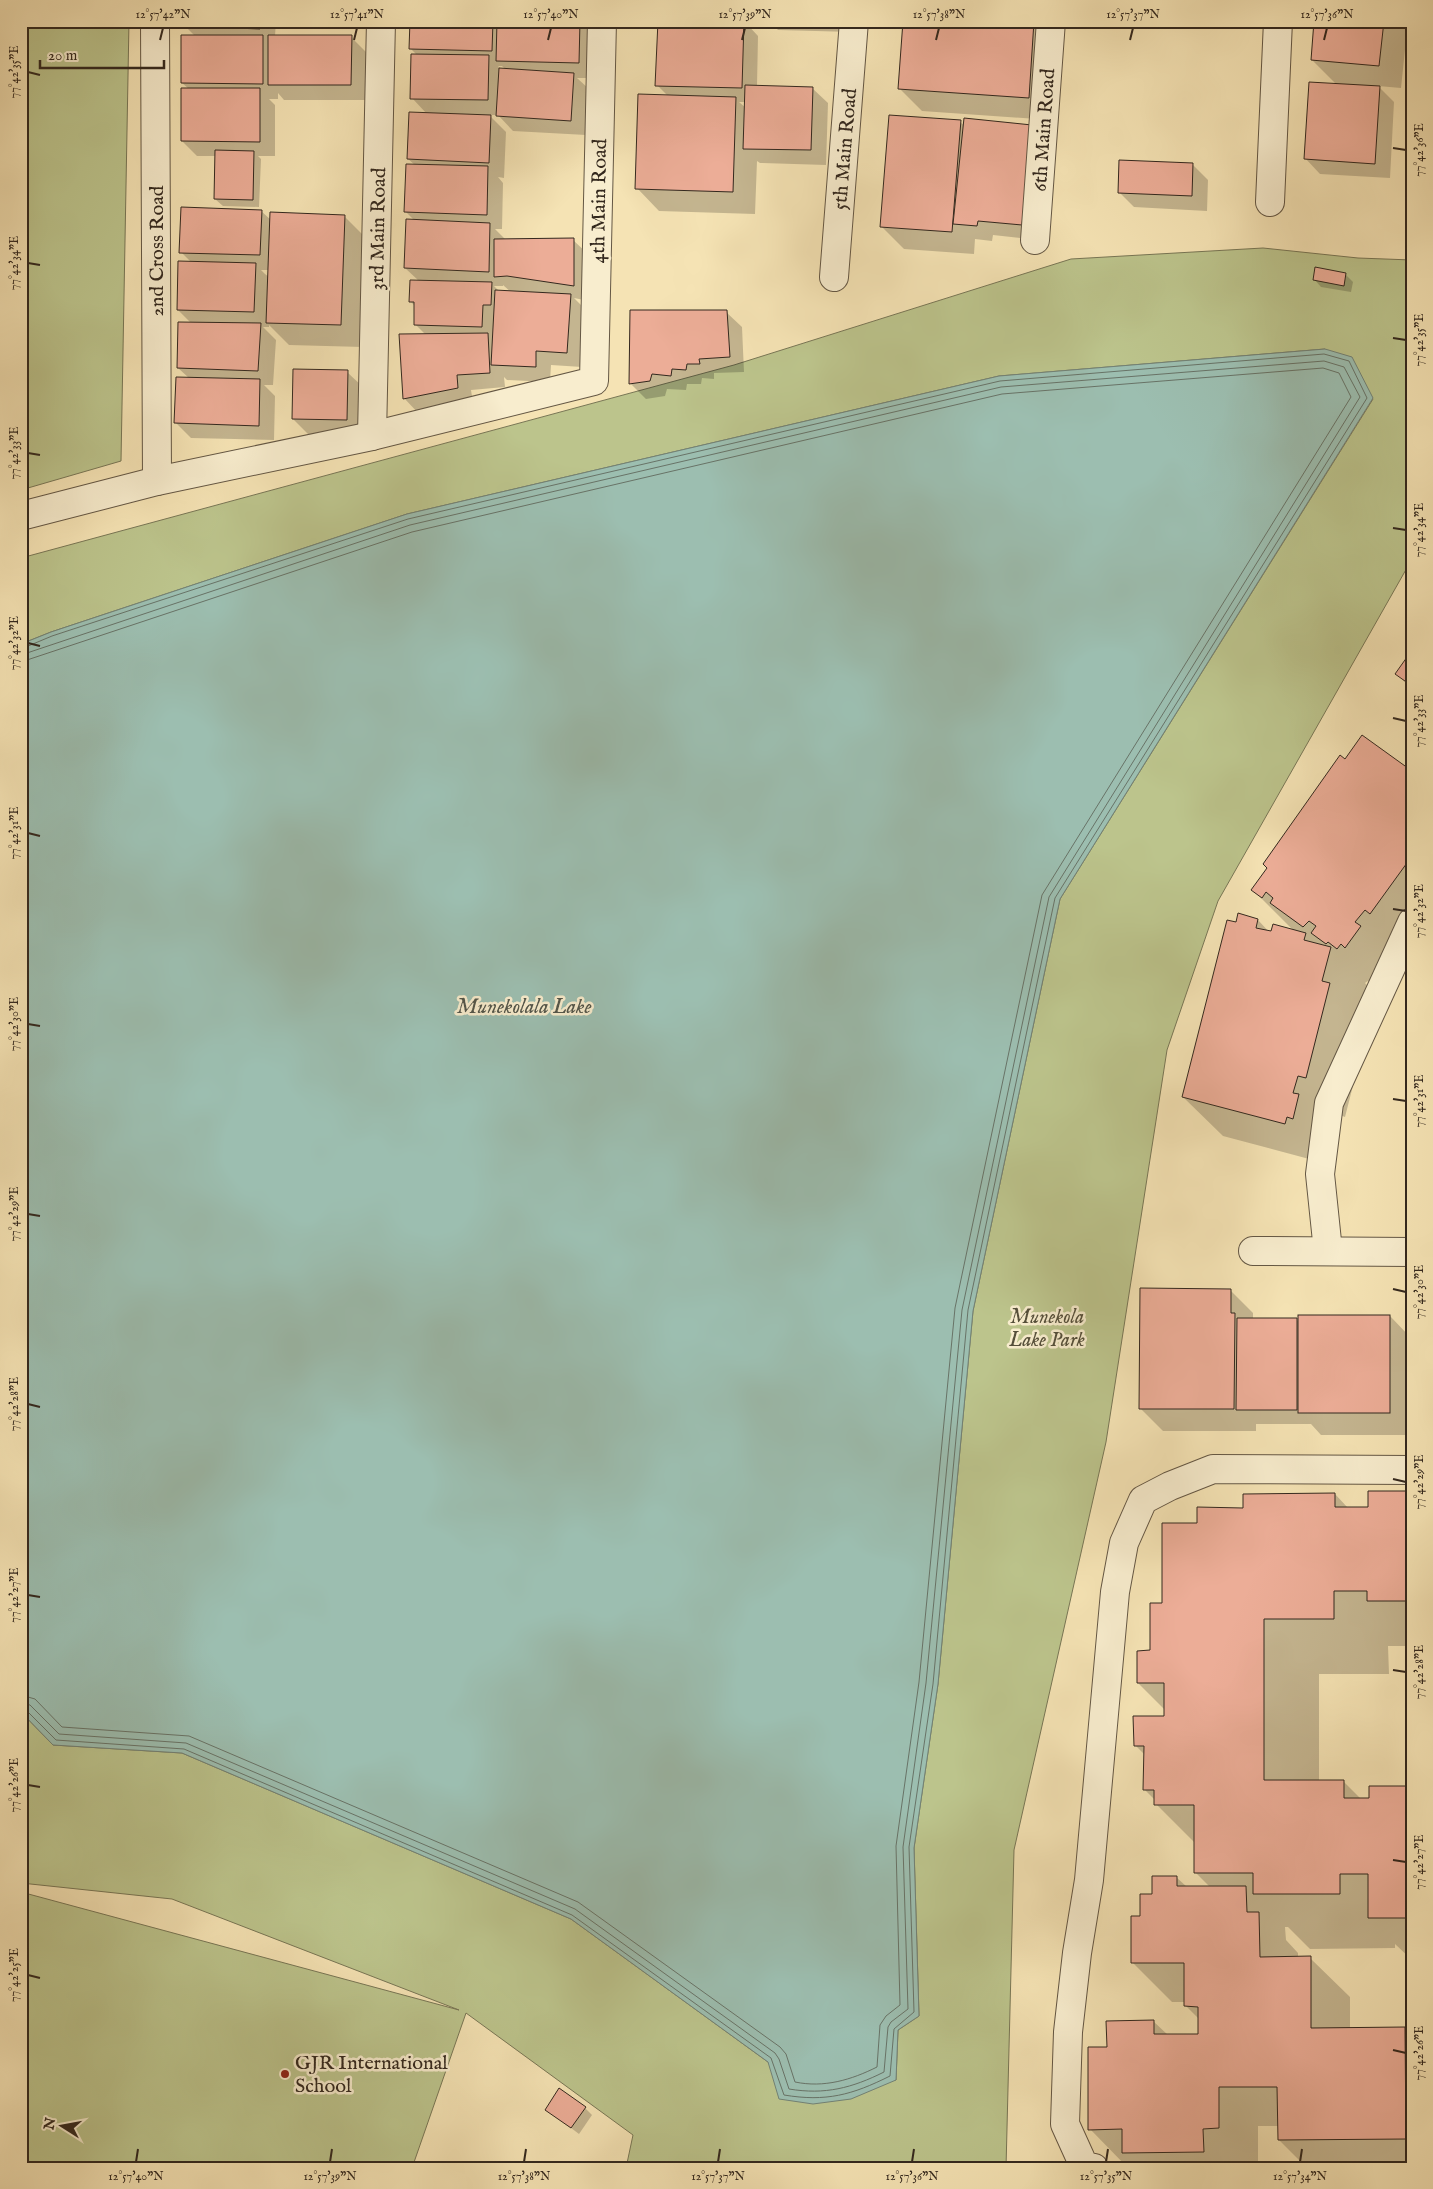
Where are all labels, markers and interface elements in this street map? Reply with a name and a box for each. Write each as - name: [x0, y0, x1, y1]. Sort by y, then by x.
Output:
- text: 12°57'42"N: [135, 7, 191, 22]
- text: 12°57'41"N: [330, 7, 385, 22]
- text: 12°57'40"N: [523, 7, 579, 22]
- text: 12°57'39"N: [718, 7, 772, 22]
- text: 12°57'38"N: [913, 7, 966, 22]
- text: 12°57'37"N: [1106, 7, 1160, 22]
- text: 12°57'36"N: [1300, 7, 1354, 22]
- scale bar: [40, 38, 164, 70]
- text: 77°42'35"E: [7, 46, 22, 98]
- text: 20 m: [48, 46, 78, 65]
- street label: 6th Main Road: [1028, 67, 1061, 192]
- street label: 5th Main Road: [828, 87, 863, 211]
- text: 77°42'36"E: [1412, 123, 1427, 177]
- street label: 4th Main Road: [586, 138, 613, 264]
- street label: 3rd Main Road: [365, 167, 392, 291]
- street label: 2nd Cross Road: [145, 185, 170, 317]
- text: 77°42'34"E: [7, 236, 22, 290]
- text: 77°42'35"E: [1412, 314, 1427, 366]
- text: 77°42'33"E: [7, 426, 22, 480]
- text: 77°42'34"E: [1412, 503, 1427, 557]
- text: 77°42'32"E: [7, 616, 22, 670]
- text: 77°42'33"E: [1412, 694, 1427, 748]
- text: 77°42'31"E: [7, 806, 22, 860]
- text: 77°42'32"E: [1412, 884, 1427, 938]
- water label: Munekolala Lake: [456, 994, 592, 1021]
- text: 77°42'30"E: [7, 997, 22, 1051]
- text: 77°42'31"E: [1412, 1074, 1427, 1128]
- text: 77°42'29"E: [7, 1187, 22, 1242]
- text: 77°42'30"E: [1412, 1265, 1427, 1319]
- park label: Munekola Lake Park: [1008, 1305, 1085, 1353]
- text: 77°42'28"E: [7, 1377, 22, 1431]
- text: 77°42'29"E: [1412, 1455, 1427, 1510]
- text: 77°42'27"E: [7, 1567, 22, 1623]
- text: 77°42'28"E: [1412, 1645, 1427, 1699]
- text: 77°42'26"E: [7, 1758, 22, 1812]
- text: 77°42'27"E: [1412, 1834, 1427, 1890]
- text: 77°42'25"E: [7, 1948, 22, 2002]
- text: 77°42'26"E: [1412, 2026, 1427, 2080]
- place label: GJR International School: [295, 2051, 448, 2099]
- marker: GJR International School: [279, 2068, 291, 2080]
- north arrow: [38, 2102, 88, 2152]
- text: N: [40, 2116, 60, 2132]
- text: 12°57'40"N: [108, 2169, 164, 2184]
- text: 12°57'39"N: [303, 2169, 357, 2184]
- text: 12°57'38"N: [498, 2169, 551, 2184]
- text: 12°57'37"N: [691, 2169, 745, 2184]
- text: 12°57'36"N: [885, 2169, 939, 2184]
- text: 12°57'35"N: [1080, 2169, 1133, 2184]
- text: 12°57'34"N: [1273, 2169, 1328, 2184]

